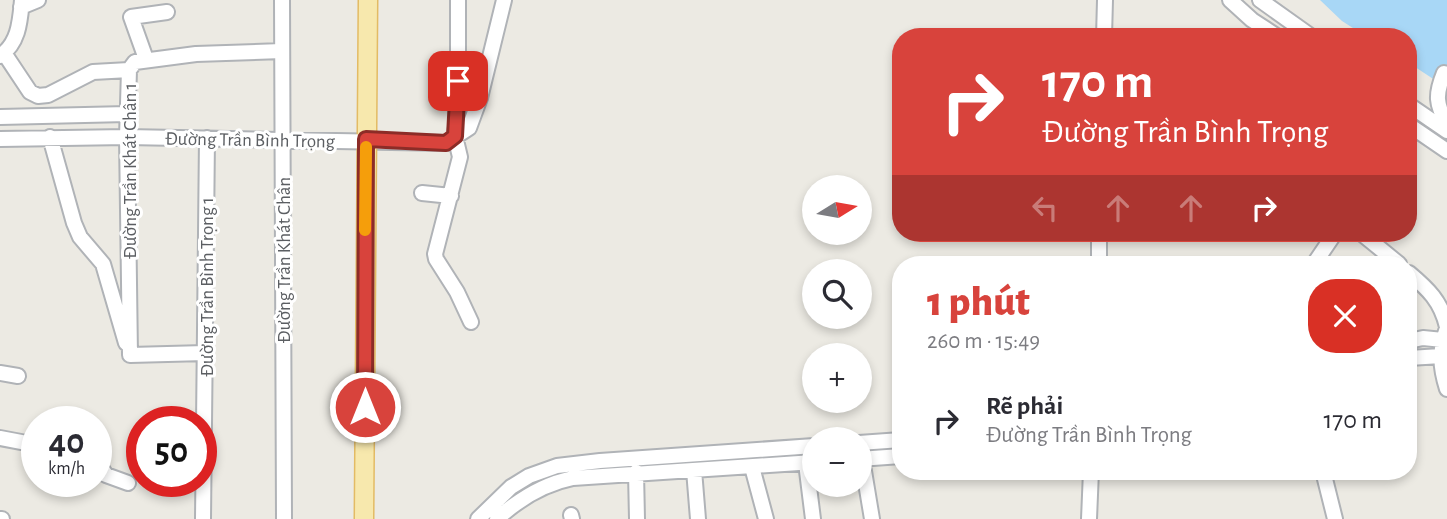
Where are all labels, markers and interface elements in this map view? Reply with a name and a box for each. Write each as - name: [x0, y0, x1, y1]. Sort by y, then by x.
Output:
- pin: [428, 51, 488, 111]
- icon: right: [927, 56, 1018, 147]
- text: 170 m: [1042, 58, 1153, 107]
- icon: arrive: [439, 62, 477, 100]
- street label: Đường Trần Khát Chân 1: [121, 83, 140, 259]
- text: Đường Trần Bình Trọng: [1042, 116, 1328, 148]
- street label: Đường Trần Bình Trọng: [165, 130, 336, 151]
- north arrow: [802, 175, 872, 245]
- map controls: [802, 175, 872, 497]
- street label: Đường Trần Khát Chân: [275, 177, 294, 343]
- icon: left: [1026, 189, 1064, 227]
- icon: ahead: [1099, 189, 1137, 227]
- icon: ahead: [1172, 189, 1210, 227]
- icon: right: [1245, 189, 1283, 227]
- street label: Đường Trần Bình Trọng 1: [198, 197, 217, 377]
- button: search: [802, 259, 872, 329]
- button: close: [1308, 279, 1382, 353]
- text: 1 phút: [927, 281, 1030, 323]
- text: 260 m · 15:49: [927, 330, 1040, 353]
- button: +: [802, 343, 872, 413]
- position arrow: [328, 370, 402, 444]
- text: Rẽ phải: [986, 393, 1063, 419]
- icon: right: [927, 402, 965, 440]
- speed limit sign: 50: [126, 406, 217, 497]
- text: 170 m: [1323, 407, 1382, 433]
- text: Đường Trần Bình Trọng: [986, 424, 1192, 447]
- text: 40: [49, 425, 84, 460]
- button: −: [802, 427, 872, 497]
- text: km/h: [48, 460, 85, 478]

